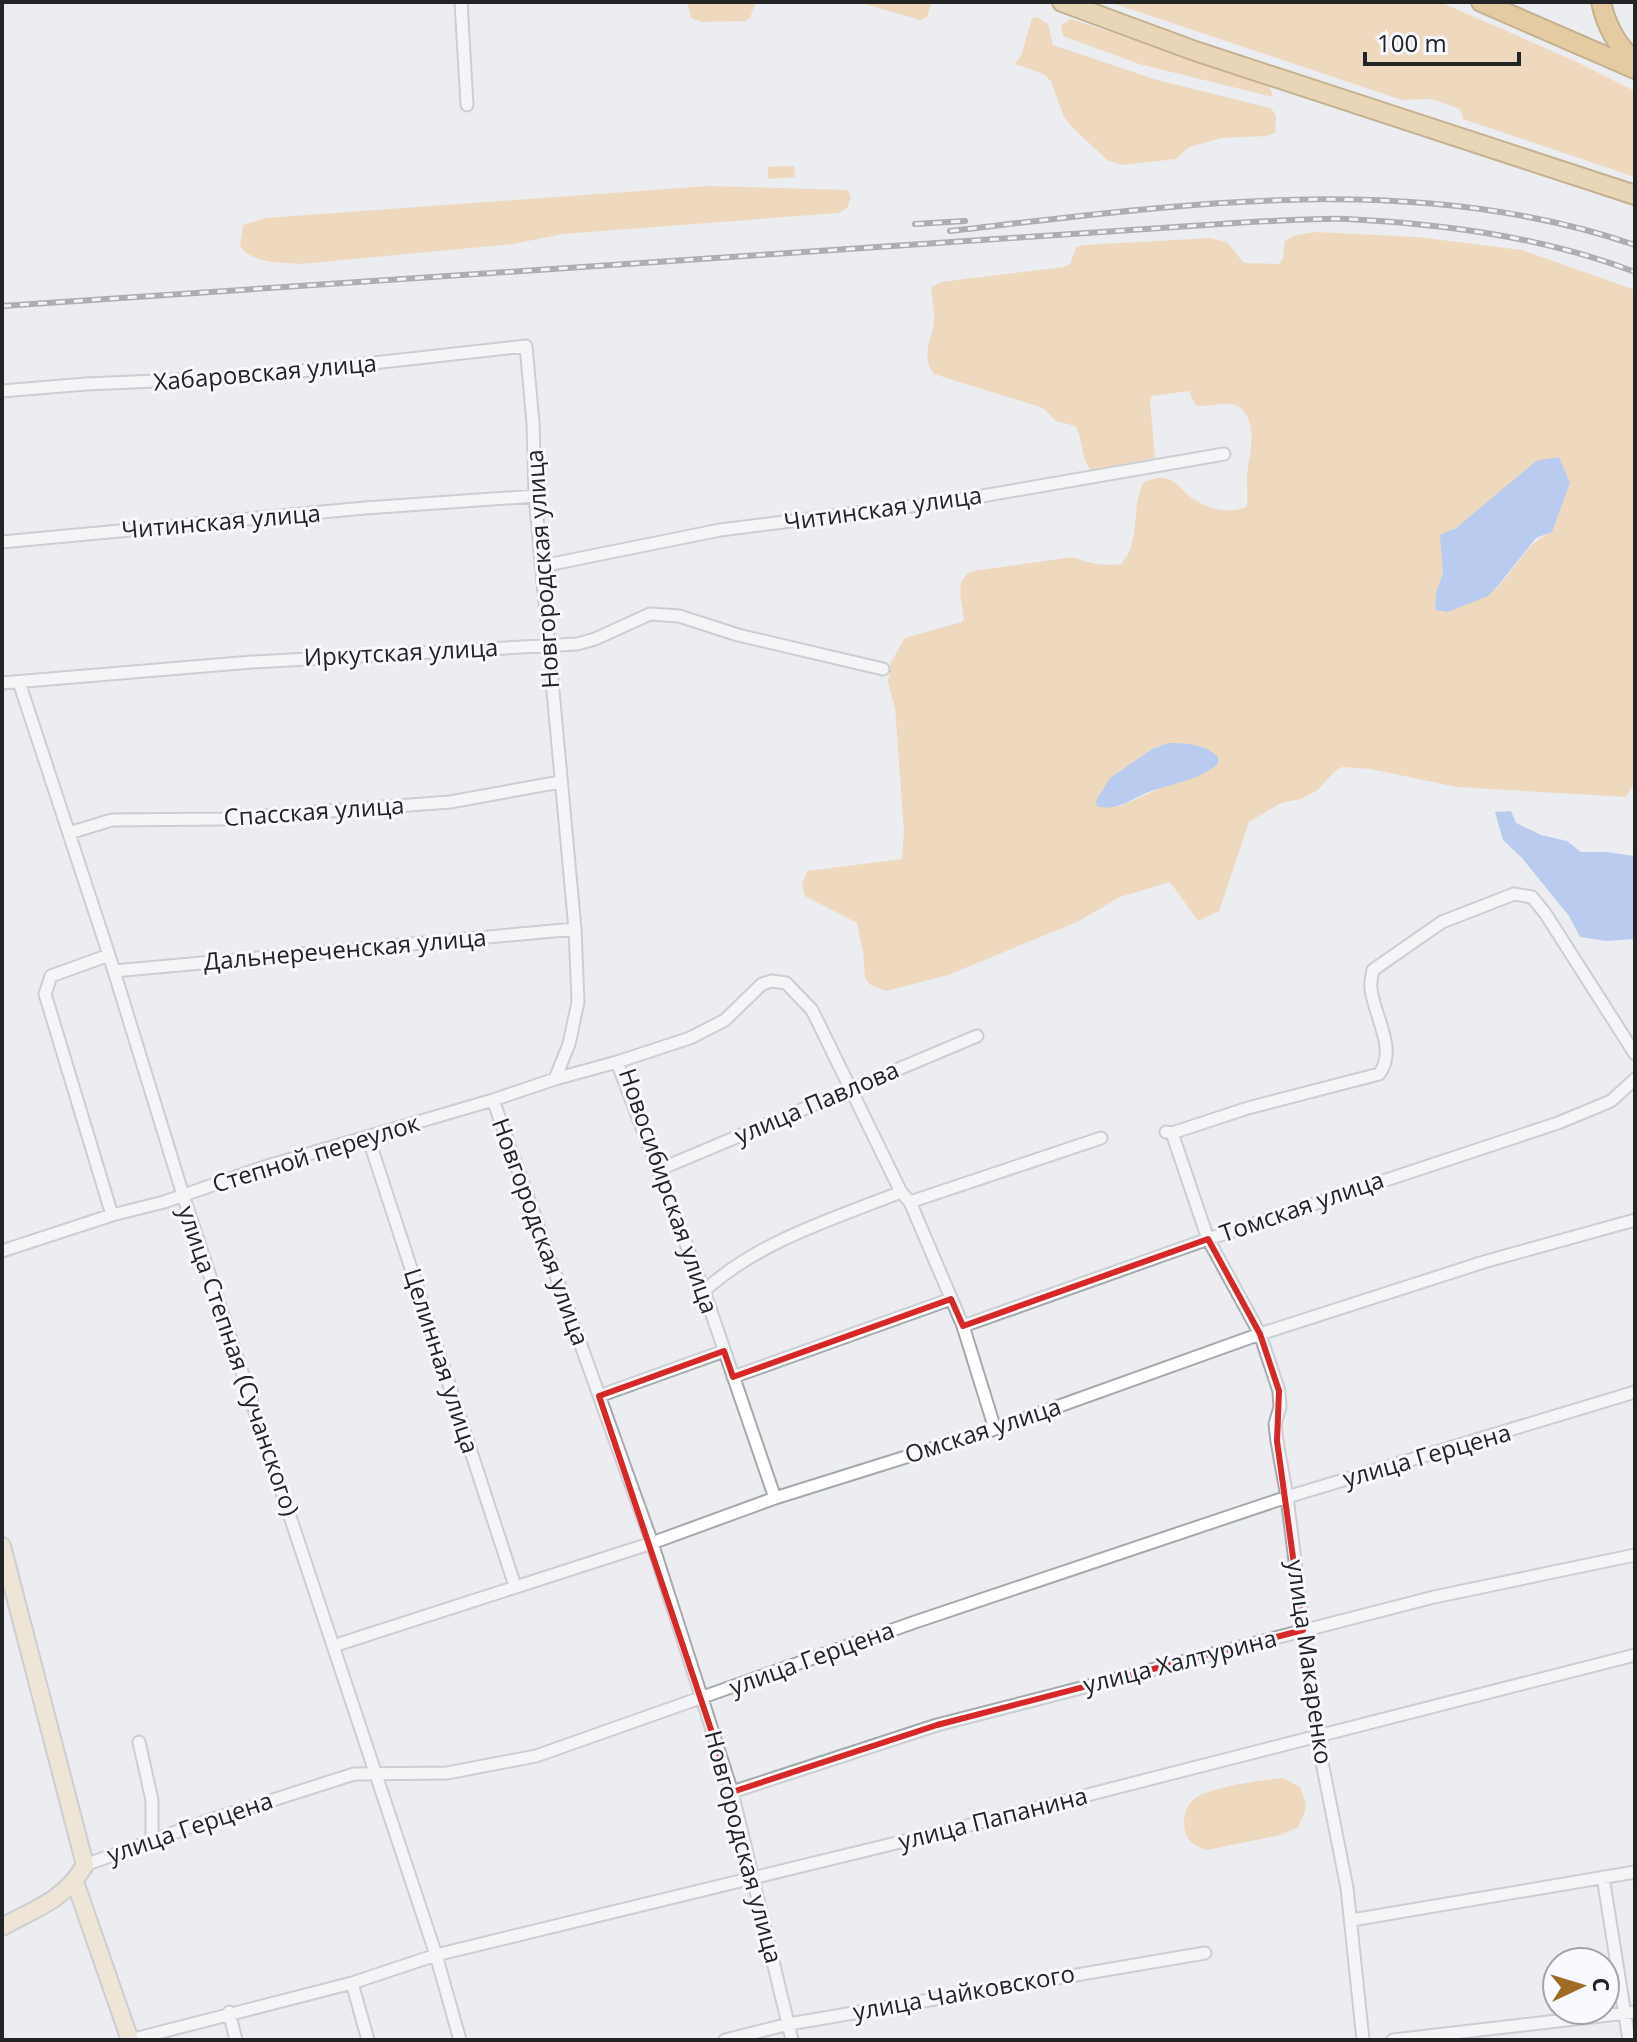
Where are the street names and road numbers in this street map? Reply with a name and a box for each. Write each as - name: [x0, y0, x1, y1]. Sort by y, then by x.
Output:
- street label: Хабаровская улица: [152, 345, 378, 398]
- street label: Новгородская улица: [517, 448, 566, 690]
- street label: Читинская улица: [782, 477, 984, 538]
- street label: Читинская улица: [120, 495, 322, 546]
- street label: Иркутская улица: [303, 630, 499, 673]
- street label: Спасская улица: [222, 788, 405, 833]
- street label: Дальнереченская улица: [202, 920, 488, 977]
- street label: улица Павлова: [729, 1052, 904, 1151]
- street label: Новосибирская улица: [612, 1063, 727, 1318]
- street label: Степной переулок: [208, 1105, 424, 1200]
- street label: Новгородская улица: [485, 1113, 598, 1350]
- street label: Томская улица: [1215, 1162, 1388, 1249]
- street label: улица Степная (Сучанского): [171, 1201, 308, 1520]
- street label: Целинная улица: [397, 1264, 488, 1457]
- street label: Омская улица: [900, 1389, 1065, 1470]
- street label: улица Герцена: [1339, 1415, 1514, 1494]
- street label: улица Макаренко: [1280, 1557, 1341, 1766]
- street label: улица Герцена: [724, 1612, 899, 1703]
- street label: улица Халтурина: [1079, 1621, 1280, 1701]
- street label: Новгородская улица: [697, 1727, 791, 1967]
- street label: улица Папанина: [895, 1778, 1091, 1857]
- street label: улица Герцена: [102, 1783, 277, 1870]
- street label: улица Чайковского: [850, 1956, 1077, 2027]

